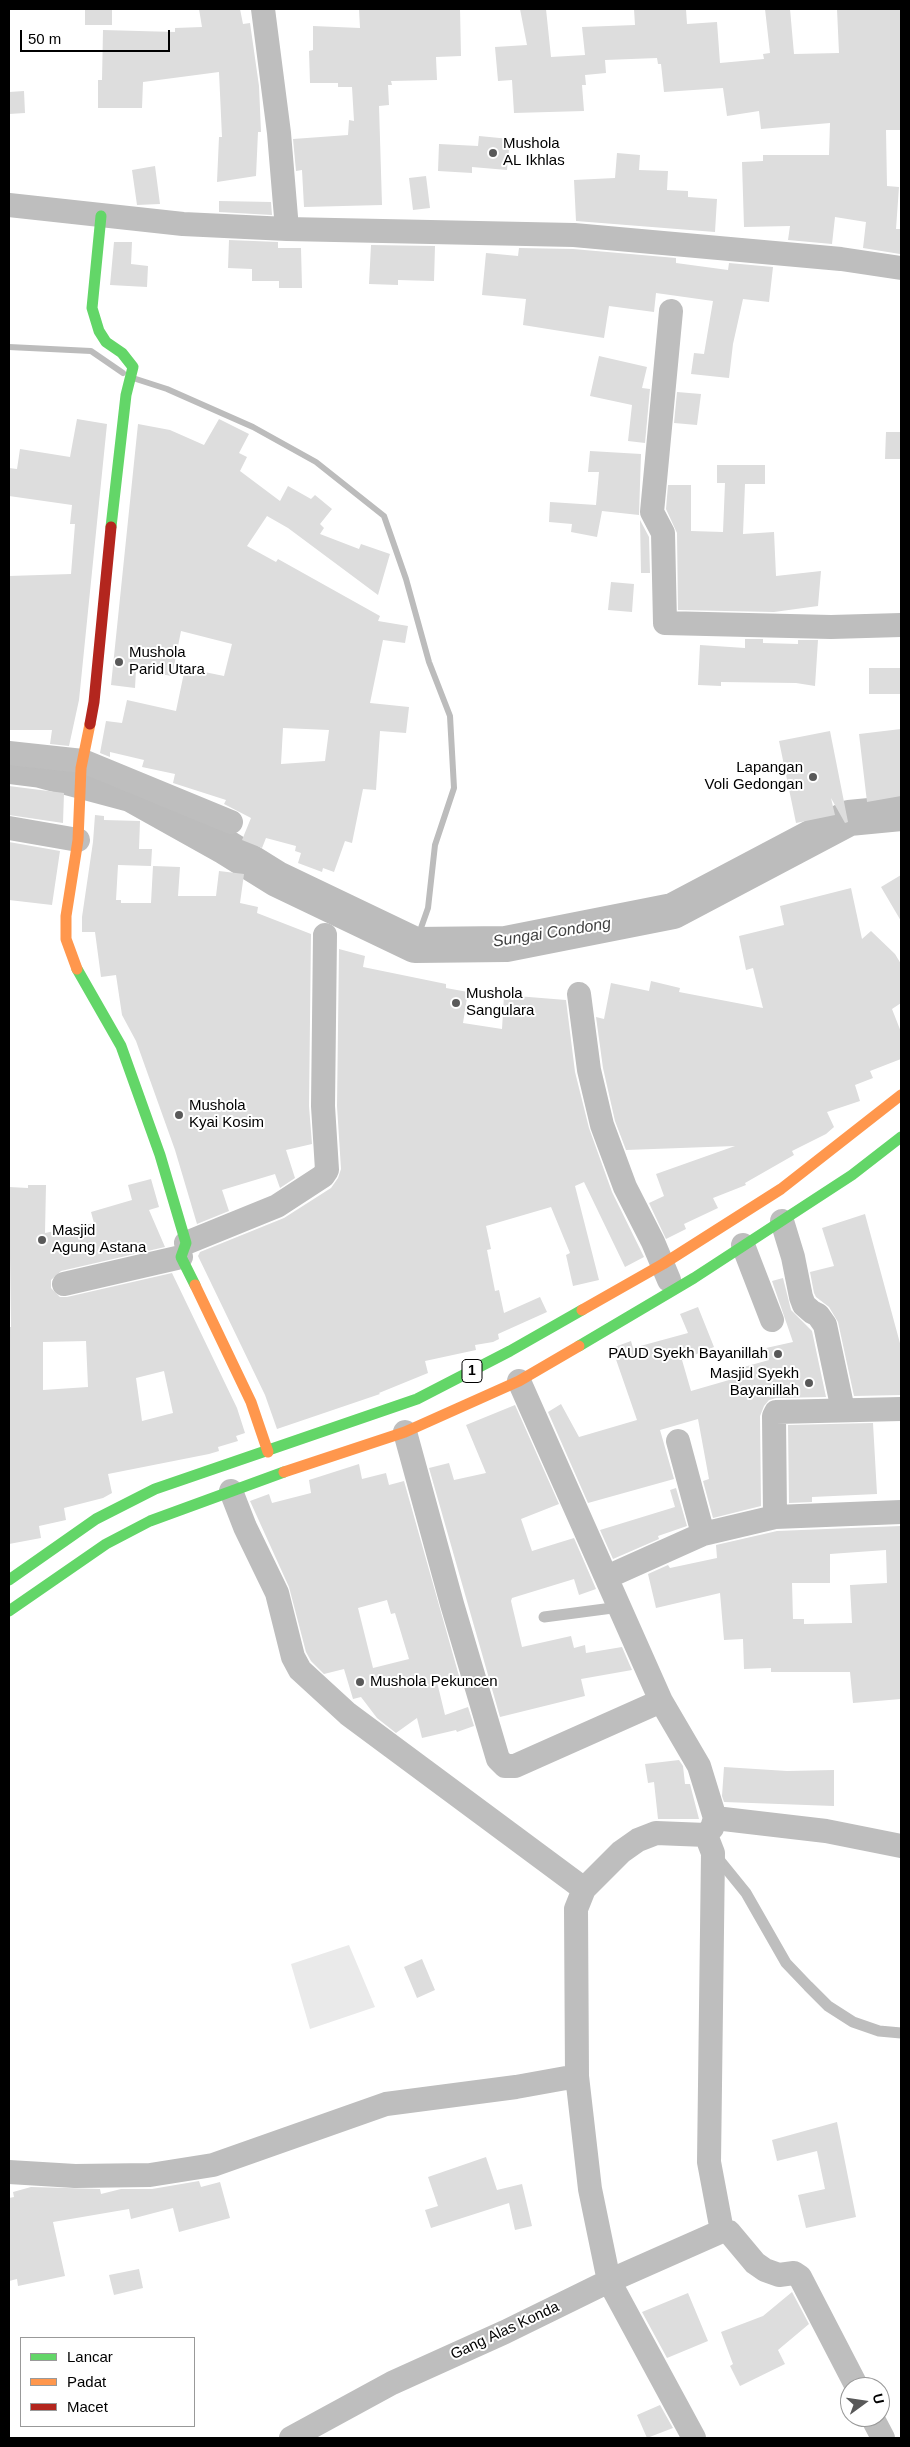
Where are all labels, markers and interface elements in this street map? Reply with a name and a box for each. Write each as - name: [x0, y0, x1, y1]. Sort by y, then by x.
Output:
- scale bar: [22, 20, 172, 52]
- text: 50 m: [28, 30, 61, 47]
- place label: Mushola AL Ikhlas: [503, 135, 565, 170]
- marker: Mushola AL Ikhlas: [487, 147, 499, 159]
- place label: Mushola Parid Utara: [129, 644, 205, 679]
- marker: Mushola Parid Utara: [113, 656, 125, 668]
- place label: Lapangan Voli Gedongan: [705, 759, 803, 794]
- marker: Lapangan Voli Gedongan: [807, 771, 819, 783]
- water label: Sungai Condong: [492, 914, 612, 952]
- place label: Mushola Sangulara: [466, 985, 534, 1020]
- marker: Mushola Sangulara: [450, 997, 462, 1009]
- place label: Mushola Kyai Kosim: [189, 1097, 264, 1132]
- marker: Mushola Kyai Kosim: [173, 1109, 185, 1121]
- place label: Masjid Agung Astana: [52, 1222, 146, 1257]
- marker: Masjid Agung Astana: [36, 1234, 48, 1246]
- place label: PAUD Syekh Bayanillah: [608, 1345, 768, 1363]
- marker: PAUD Syekh Bayanillah: [772, 1348, 784, 1360]
- road number: 1: [462, 1360, 482, 1382]
- place label: Masjid Syekh Bayanillah: [710, 1365, 799, 1400]
- marker: Masjid Syekh Bayanillah: [803, 1377, 815, 1389]
- place label: Mushola Pekuncen: [370, 1673, 498, 1691]
- marker: Mushola Pekuncen: [354, 1676, 366, 1688]
- street label: Gang Alas Konda: [448, 2298, 562, 2364]
- legend: [20, 2337, 195, 2427]
- text: Lancar: [67, 2348, 113, 2365]
- text: Padat: [67, 2373, 106, 2390]
- north arrow: [840, 2377, 890, 2427]
- text: U: [870, 2392, 888, 2405]
- text: Macet: [67, 2398, 108, 2415]

